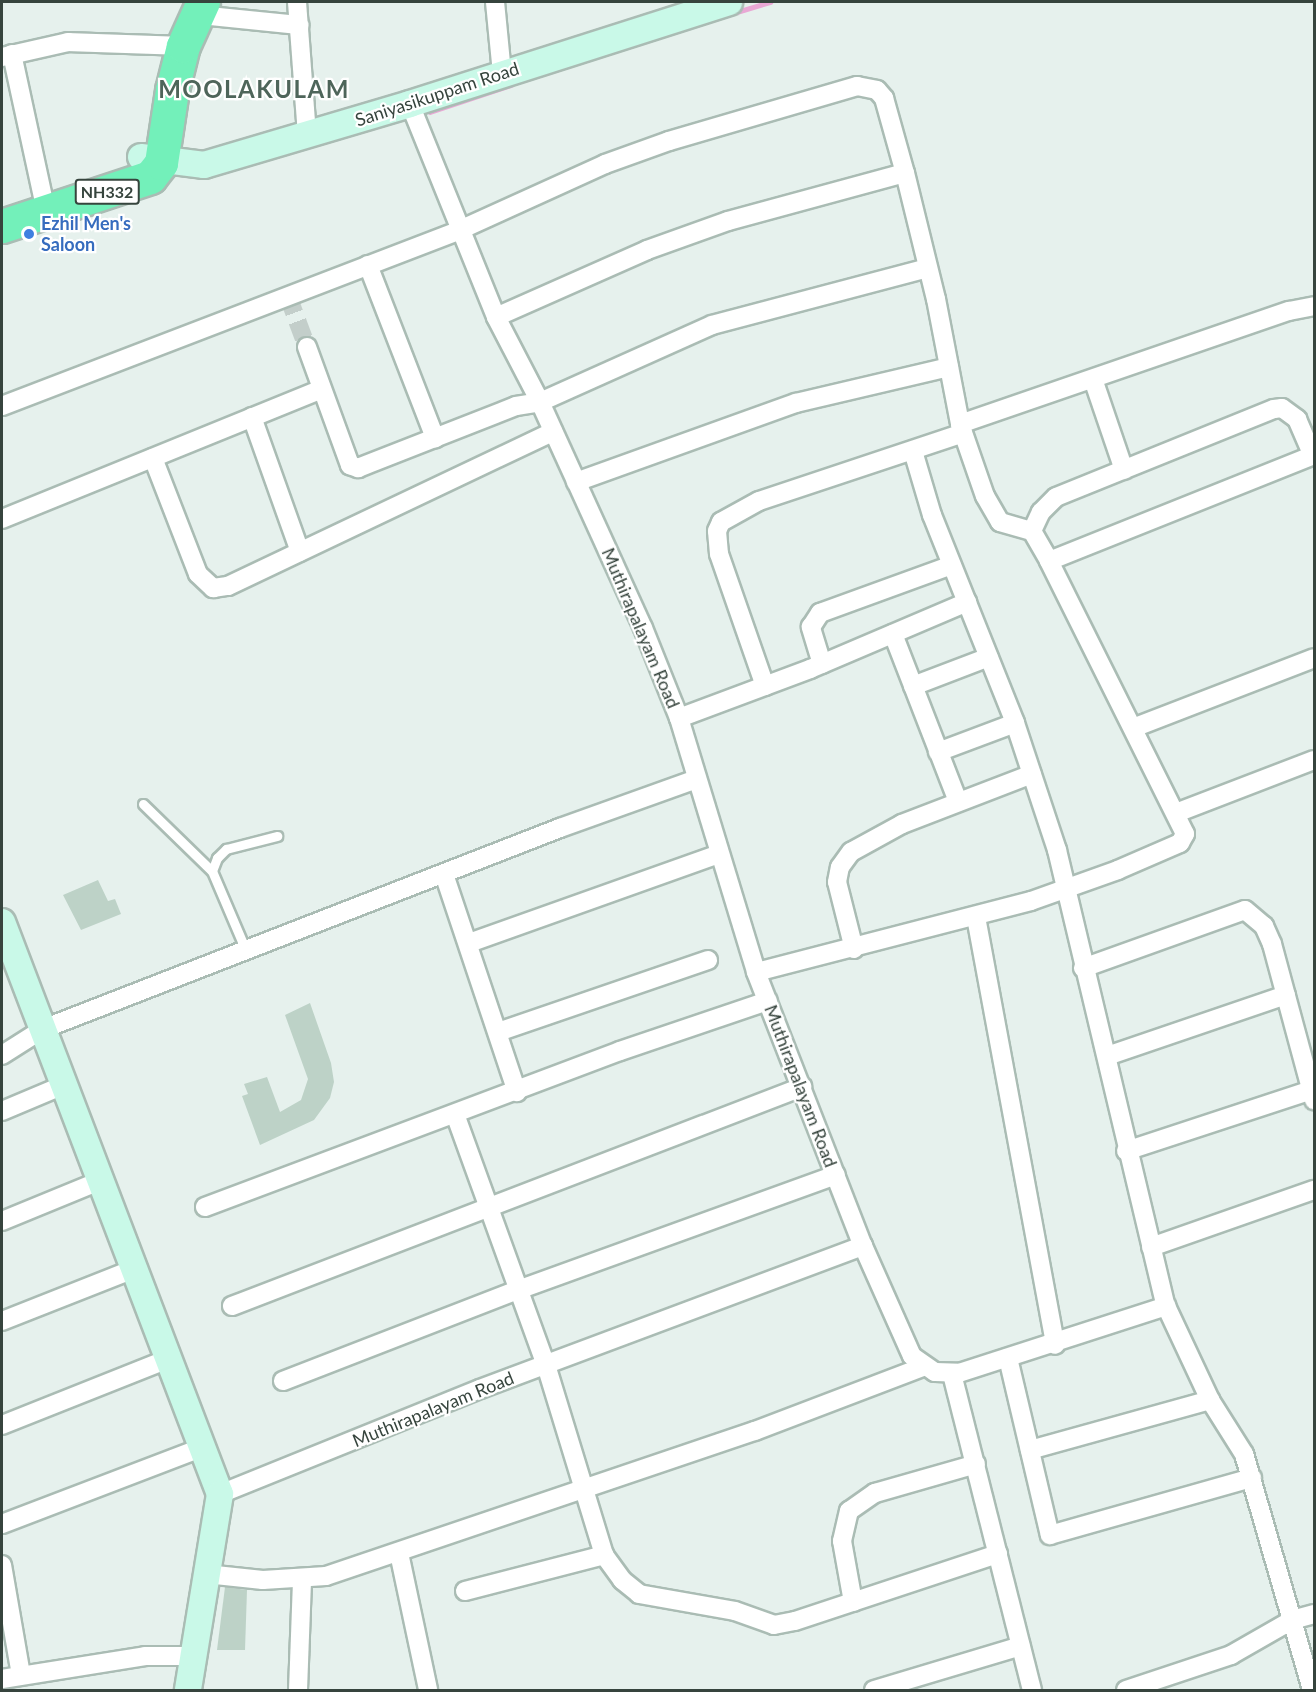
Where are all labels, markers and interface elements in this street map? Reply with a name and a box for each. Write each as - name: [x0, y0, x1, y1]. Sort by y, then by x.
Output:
- street label: Saniyasikuppam Road: [352, 57, 522, 131]
- district label: MOOLAKULAM: [158, 75, 350, 103]
- road number: NH332: [74, 179, 140, 205]
- place label: Ezhil Men's Saloon: [41, 213, 131, 256]
- marker: Ezhil Men's Saloon: [22, 227, 36, 241]
- street label: Muthirapalayam Road: [597, 545, 685, 711]
- street label: Muthirapalayam Road: [760, 1002, 842, 1170]
- street label: Muthirapalayam Road: [349, 1367, 517, 1451]

